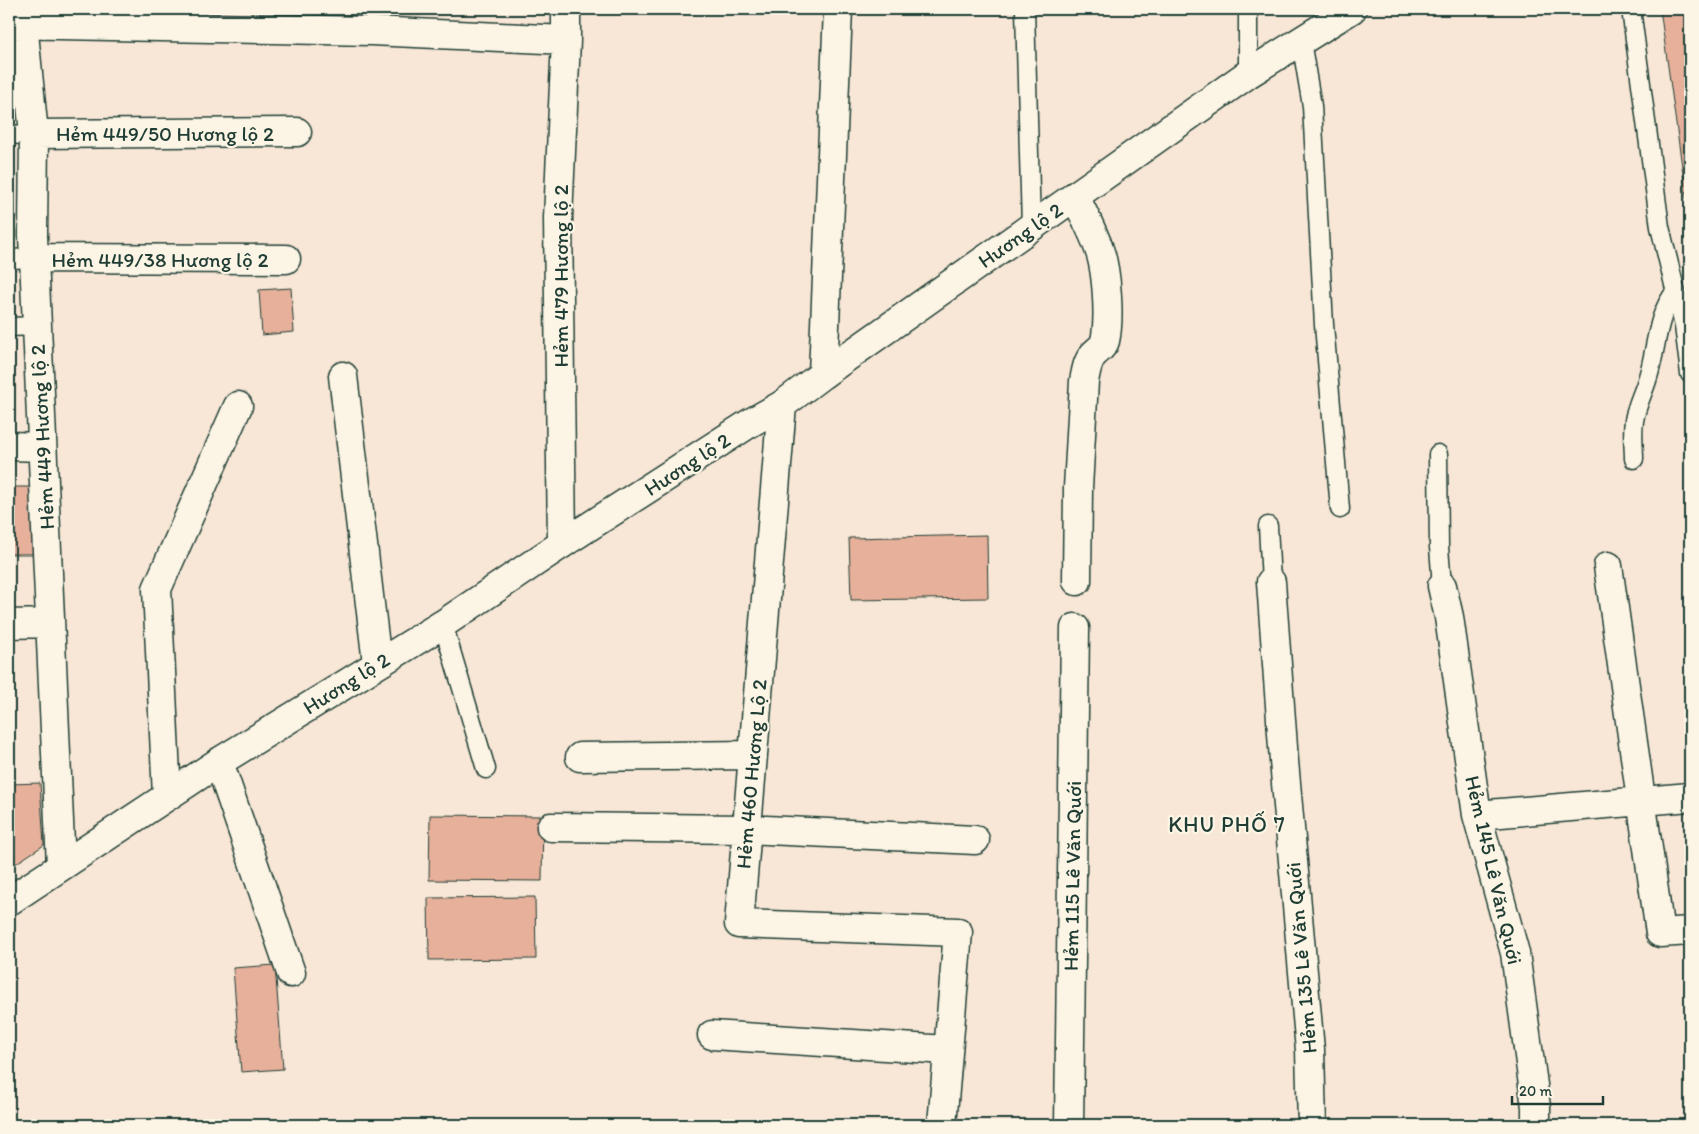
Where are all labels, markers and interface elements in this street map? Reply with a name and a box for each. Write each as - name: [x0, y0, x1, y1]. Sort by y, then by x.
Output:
- street label: Hẻm 449/50 Hương lộ 2: [56, 121, 274, 146]
- street label: Hẻm 479 Hương lộ 2: [548, 184, 573, 368]
- street label: Hương lộ 2: [973, 197, 1067, 273]
- street label: Hẻm 449/38 Hương lộ 2: [51, 247, 269, 272]
- street label: Hẻm 449 Hương lộ 2: [25, 344, 59, 530]
- street label: Hương lộ 2: [639, 427, 735, 501]
- street label: Hương lộ 2: [298, 647, 394, 719]
- street label: Hẻm 460 Hương Lộ 2: [730, 678, 772, 870]
- street label: Hẻm 145 Lê Văn Quới: [1460, 773, 1528, 967]
- street label: Hẻm 115 Lê Văn Quới: [1058, 781, 1086, 971]
- district label: KHU PHỐ 7: [1168, 811, 1286, 838]
- street label: Hẻm 135 Lê Văn Quới: [1280, 861, 1322, 1055]
- scale bar: [1512, 1074, 1603, 1106]
- text: 20 m: [1519, 1082, 1553, 1100]

